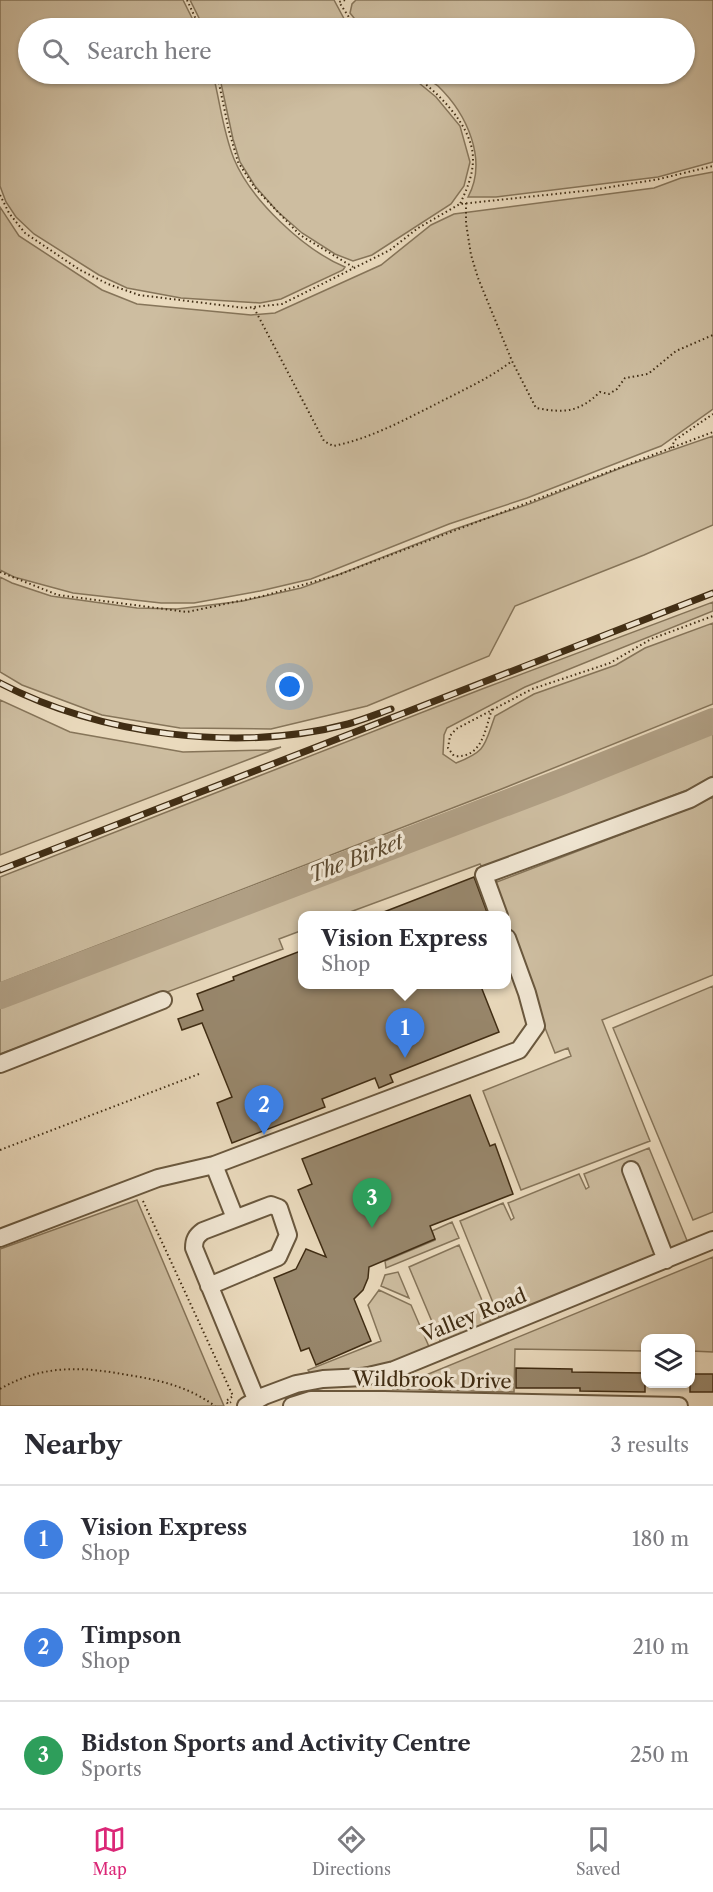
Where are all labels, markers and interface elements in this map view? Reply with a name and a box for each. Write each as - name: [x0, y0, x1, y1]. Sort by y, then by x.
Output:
- search box: [18, 18, 695, 84]
- icon: search: [39, 35, 72, 68]
- text: Search here: [87, 38, 212, 65]
- your location: [275, 672, 304, 701]
- water label: The Birket: [305, 828, 408, 887]
- popup: [298, 911, 511, 989]
- text: Vision Express: [321, 925, 488, 952]
- text: Shop: [321, 952, 370, 976]
- pin: 1: [386, 1008, 424, 1058]
- pin: 2: [244, 1086, 284, 1135]
- pin: 3: [352, 1178, 392, 1228]
- street label: Valley Road: [417, 1283, 530, 1347]
- map controls: [641, 1334, 695, 1388]
- button: layers: [641, 1334, 695, 1388]
- street label: Wildbrook Drive: [351, 1367, 512, 1393]
- text: Nearby: [24, 1429, 122, 1461]
- text: 3 results: [611, 1433, 689, 1457]
- text: Vision Express: [81, 1514, 247, 1541]
- text: 1: [39, 1527, 48, 1551]
- text: 180 m: [632, 1527, 689, 1551]
- text: Shop: [81, 1541, 130, 1565]
- text: Timpson: [81, 1622, 181, 1649]
- text: 2: [38, 1635, 49, 1659]
- text: 210 m: [632, 1635, 689, 1659]
- text: Shop: [81, 1649, 130, 1673]
- text: Bidston Sports and Activity Centre: [81, 1730, 471, 1757]
- text: 3: [38, 1743, 49, 1767]
- text: 250 m: [630, 1743, 689, 1767]
- text: Sports: [81, 1757, 142, 1781]
- tab: Map: [93, 1823, 127, 1879]
- tab: Directions: [312, 1823, 391, 1879]
- tab: Saved: [576, 1823, 620, 1879]

